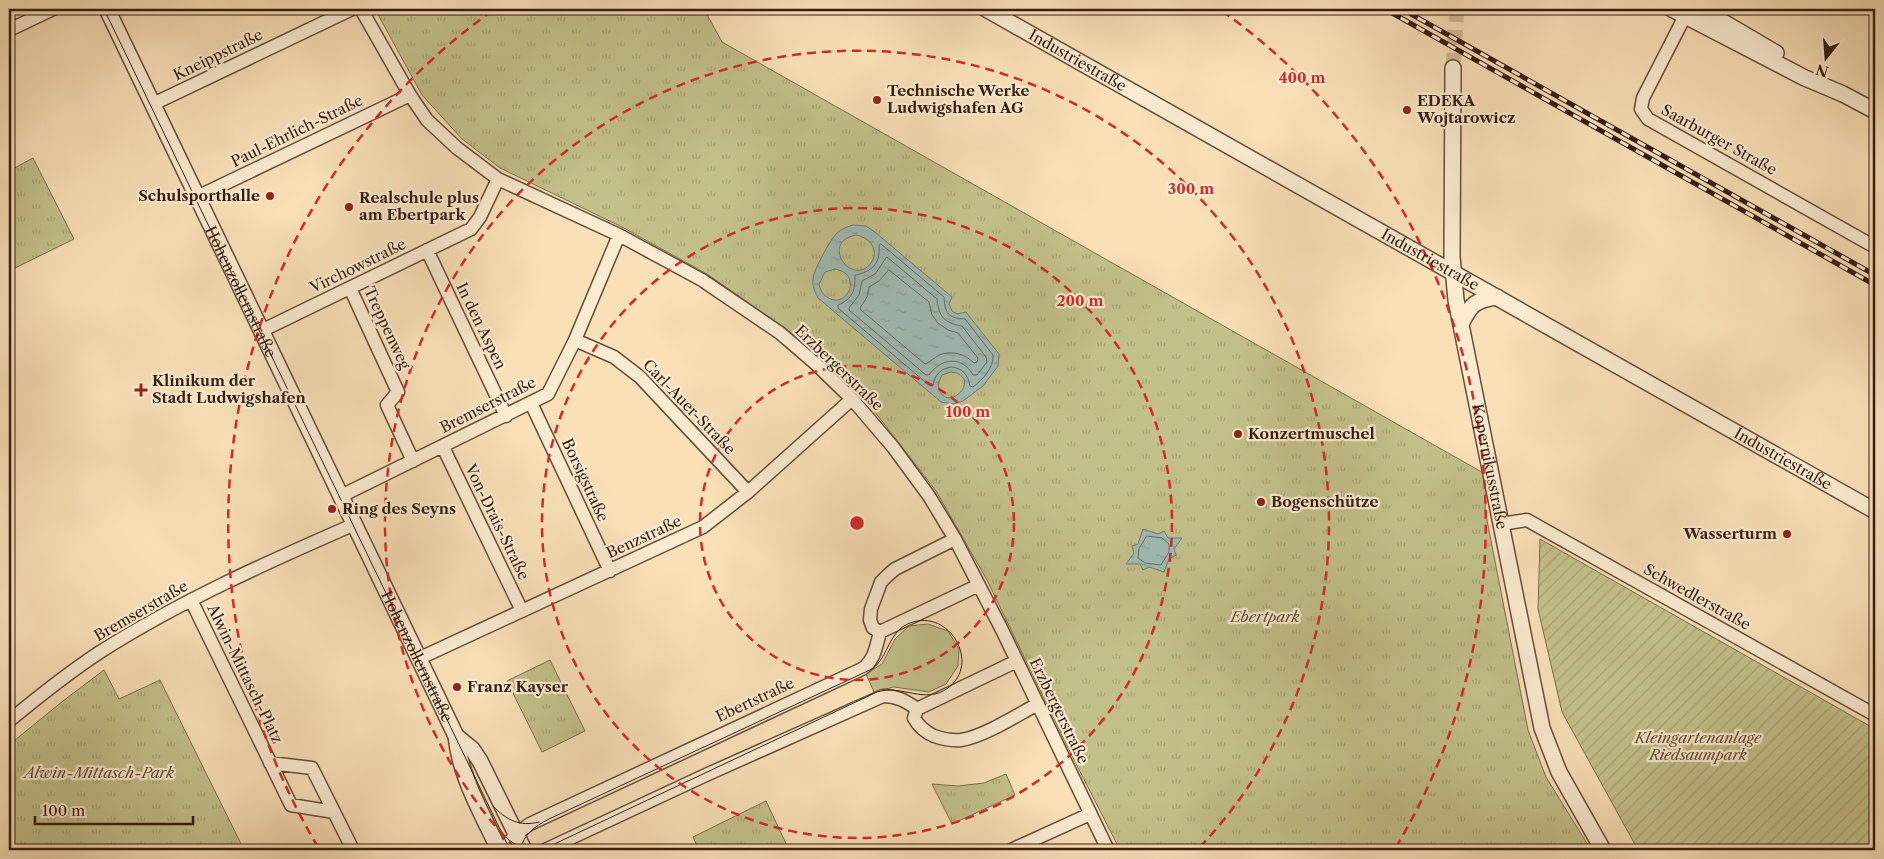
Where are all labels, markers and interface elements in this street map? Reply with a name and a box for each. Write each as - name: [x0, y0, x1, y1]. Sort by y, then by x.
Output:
- street label: Kneippstraße: [170, 25, 266, 84]
- street label: Industriestraße: [1025, 25, 1130, 95]
- north arrow: [1802, 32, 1852, 82]
- text: N: [1814, 60, 1831, 81]
- text: 400 m: [1279, 68, 1325, 87]
- place label: Technische Werke Ludwigshafen AG: [887, 81, 1029, 117]
- street label: Paul-Ehrlich-Straße: [228, 90, 366, 171]
- place label: EDEKA Wojtarowicz: [1416, 91, 1515, 127]
- marker: Technische Werke Ludwigshafen AG: [871, 94, 883, 106]
- street label: Saarburger Straße: [1658, 100, 1780, 179]
- marker: EDEKA Wojtarowicz: [1401, 104, 1413, 116]
- text: 300 m: [1168, 179, 1214, 198]
- place label: Schulsporthalle: [138, 186, 260, 205]
- place label: Realschule plus am Ebertpark: [359, 188, 479, 224]
- marker: Schulsporthalle: [264, 190, 276, 202]
- marker: Realschule plus am Ebertpark: [343, 201, 355, 213]
- street label: Hohenzollernstraße: [201, 223, 281, 360]
- street label: Industriestraße: [1378, 224, 1483, 294]
- street label: Virchowstraße: [306, 234, 409, 297]
- street label: In den Aspen: [452, 279, 511, 373]
- street label: Treppenweg: [360, 283, 415, 372]
- text: 200 m: [1057, 291, 1103, 310]
- street label: Erzbergerstraße: [791, 321, 887, 415]
- street label: Carl-Auer-Straße: [639, 355, 740, 458]
- place label: Klinikum der Stadt Ludwigshafen: [152, 371, 306, 407]
- street label: Bremserstraße: [437, 372, 539, 437]
- marker: Klinikum der Stadt Ludwigshafen: [134, 383, 148, 397]
- text: 100 m: [946, 402, 990, 421]
- street label: Kopernikusstraße: [1468, 402, 1512, 531]
- street label: Industriestraße: [1731, 423, 1835, 494]
- place label: Konzertmuschel: [1248, 424, 1375, 443]
- marker: Konzertmuschel: [1232, 428, 1244, 440]
- street label: Borsigstraße: [558, 435, 613, 524]
- street label: Von-Drais-Straße: [461, 460, 534, 583]
- place label: Bogenschütze: [1271, 492, 1378, 511]
- marker: Bogenschütze: [1255, 496, 1267, 508]
- place label: Ring des Seyns: [342, 499, 456, 518]
- marker: Ring des Seyns: [326, 503, 338, 515]
- street label: Benzstraße: [603, 511, 684, 562]
- centre of rings: [848, 514, 866, 532]
- place label: Wasserturm: [1682, 524, 1777, 543]
- marker: Wasserturm: [1781, 528, 1793, 540]
- street label: Schwedlerstraße: [1640, 559, 1754, 634]
- street label: Bremserstraße: [91, 576, 191, 645]
- street label: Hohenzollernstraße: [377, 587, 457, 725]
- street label: Alwin-Mittasch-Platz: [203, 600, 288, 747]
- park label: Ebertpark: [1229, 607, 1300, 626]
- street label: Erzbergerstraße: [1026, 655, 1093, 767]
- street label: Ebertstraße: [713, 673, 797, 726]
- place label: Franz Kayser: [467, 677, 569, 696]
- marker: Franz Kayser: [451, 681, 463, 693]
- park label: Kleingartenanlage Riedsaumpark: [1634, 728, 1762, 764]
- park label: Alwin-Mittasch-Park: [22, 763, 174, 782]
- scale bar: [35, 794, 192, 826]
- text: 100 m: [42, 801, 85, 820]

